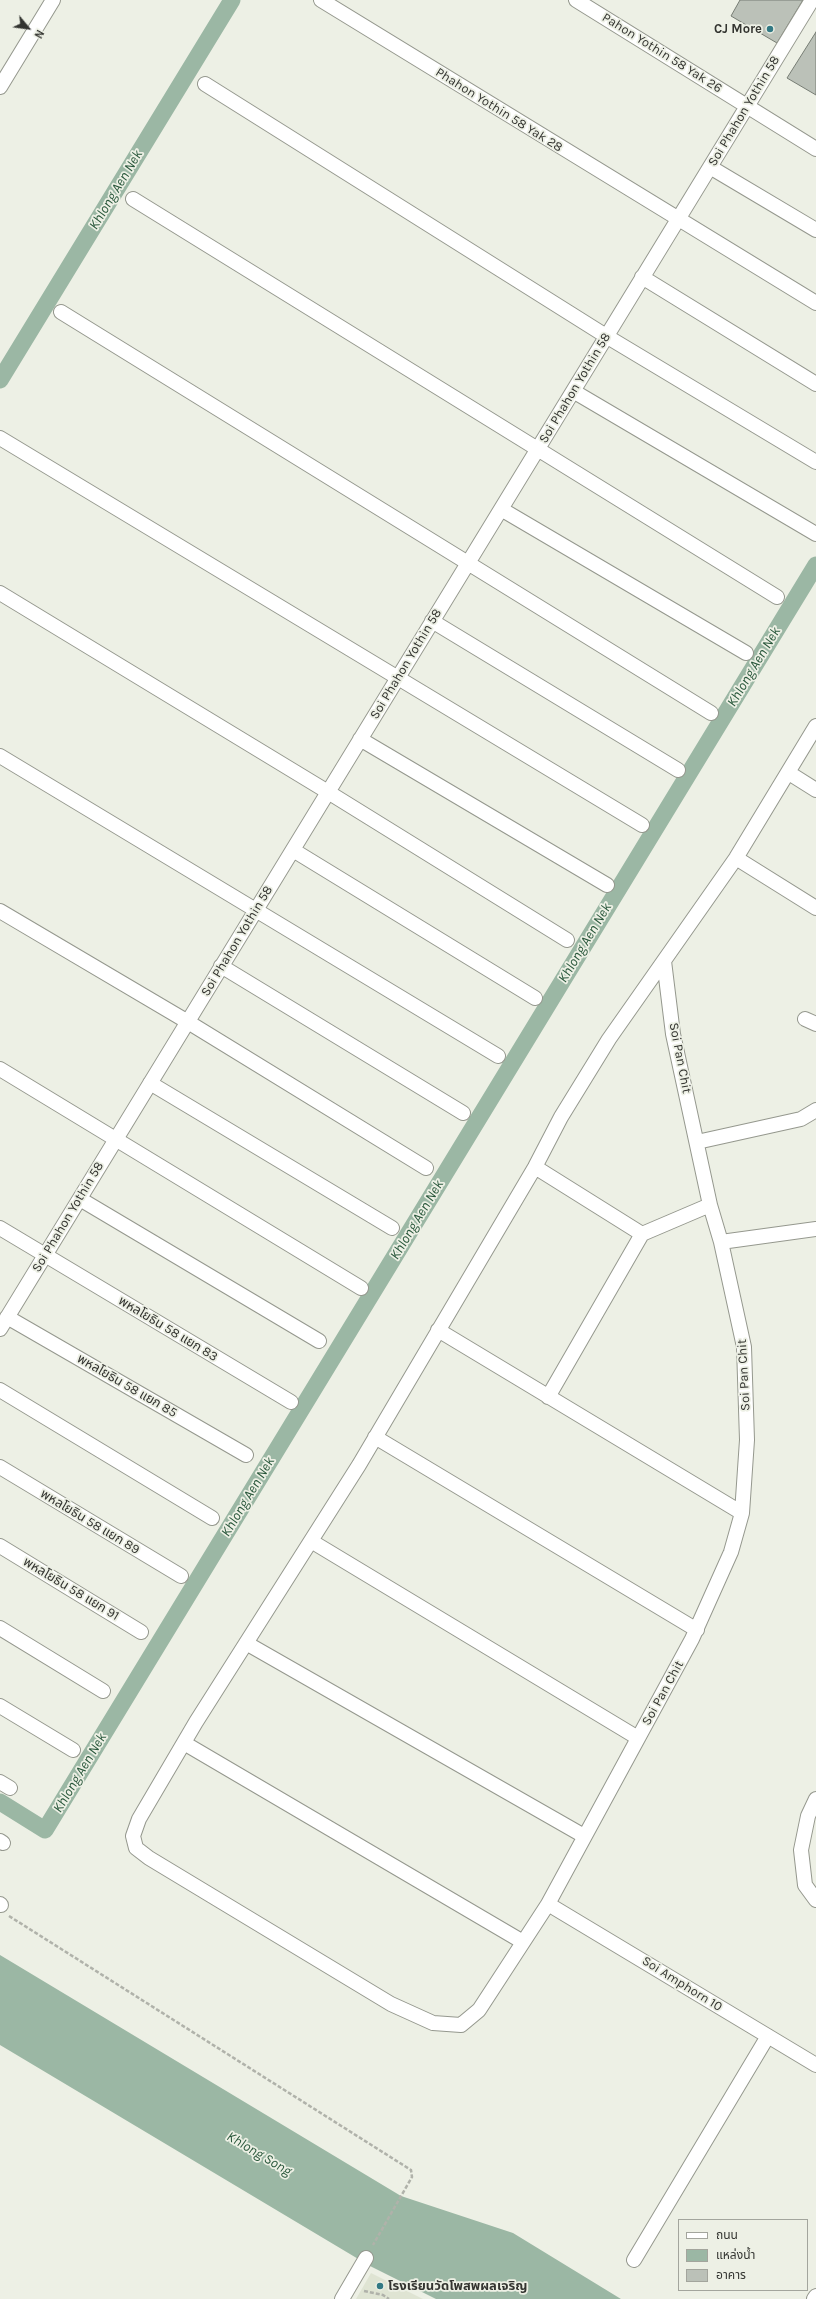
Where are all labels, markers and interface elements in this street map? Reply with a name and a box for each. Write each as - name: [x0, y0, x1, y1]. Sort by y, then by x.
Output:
- north arrow: [8, 8, 48, 48]
- street label: Pahon Yothin 58 Yak 26: [599, 10, 725, 96]
- place label: CJ More: [714, 21, 762, 37]
- marker: CJ More: [765, 24, 775, 34]
- text: N: [31, 27, 47, 41]
- street label: Soi Phahon Yothin 58: [705, 53, 783, 169]
- street label: Phahon Yothin 58 Yak 28: [433, 64, 565, 156]
- water label: Khlong Aen Nek: [86, 147, 146, 233]
- street label: Soi Phahon Yothin 58: [536, 330, 614, 446]
- street label: Soi Phahon Yothin 58: [367, 606, 445, 722]
- water label: Khlong Aen Nek: [724, 624, 784, 710]
- street label: Soi Phahon Yothin 58: [198, 883, 276, 999]
- water label: Khlong Aen Nek: [555, 900, 615, 986]
- street label: Soi Pan Chit: [665, 1021, 695, 1095]
- street label: Soi Phahon Yothin 58: [29, 1159, 107, 1275]
- water label: Khlong Aen Nek: [387, 1177, 447, 1263]
- street label: พหลโยธิน 58 แยก 83: [115, 1293, 221, 1365]
- street label: Soi Pan Chit: [734, 1339, 754, 1411]
- street label: พหลโยธิน 58 แยก 85: [74, 1351, 180, 1421]
- water label: Khlong Aen Nek: [218, 1454, 278, 1540]
- street label: พหลโยธิน 58 แยก 89: [38, 1486, 142, 1558]
- street label: พหลโยธิน 58 แยก 91: [20, 1554, 122, 1624]
- street label: Soi Pan Chit: [639, 1658, 687, 1728]
- water label: Khlong Aen Nek: [50, 1730, 110, 1816]
- street label: Soi Amphorn 10: [639, 1953, 725, 2015]
- water label: Khlong Song: [224, 2128, 294, 2180]
- legend: [678, 2219, 808, 2291]
- text: ถนน: [716, 2228, 738, 2242]
- text: แหล่งน้ำ: [716, 2248, 755, 2262]
- text: อาคาร: [716, 2268, 746, 2282]
- place label: โรงเรียนวัดโพสพผลเจริญ: [388, 2278, 527, 2294]
- marker: โรงเรียนวัดโพสพผลเจริญ: [375, 2281, 385, 2291]

